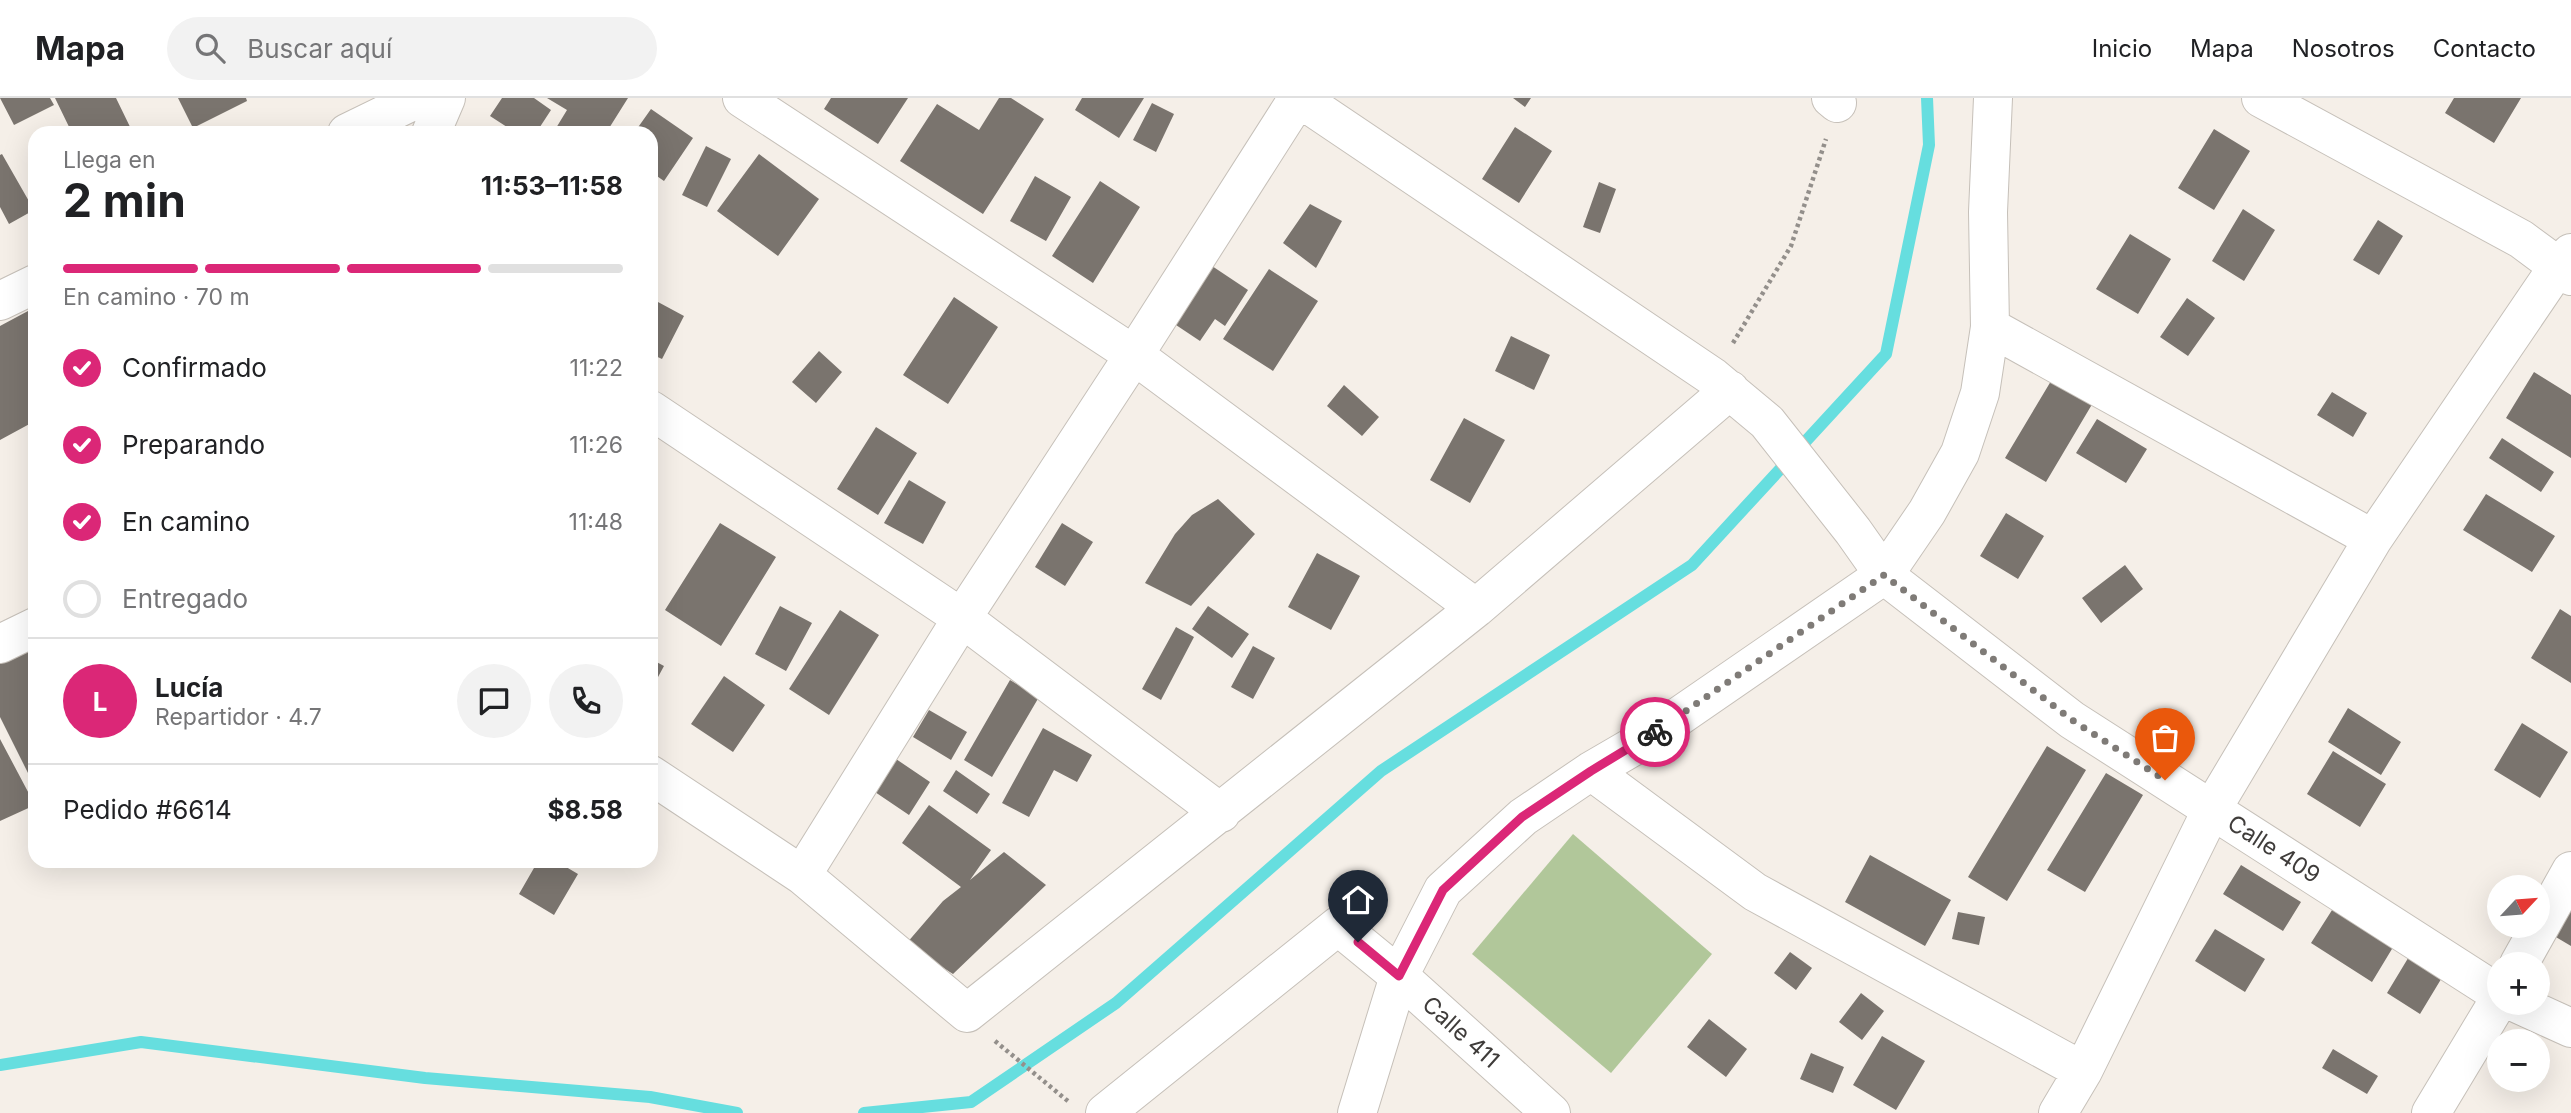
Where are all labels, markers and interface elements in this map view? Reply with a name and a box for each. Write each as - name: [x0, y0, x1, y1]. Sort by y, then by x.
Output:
- search box: [167, 17, 657, 80]
- text: Mapa: [35, 28, 125, 68]
- icon: search: [191, 29, 229, 67]
- text: Buscar aquí: [247, 33, 392, 64]
- text: Inicio: [2092, 34, 2152, 63]
- text: Mapa: [2190, 34, 2254, 63]
- text: Nosotros: [2292, 34, 2395, 63]
- text: Contacto: [2433, 34, 2536, 63]
- text: Llega en: [63, 146, 155, 174]
- text: 11:53–11:58: [481, 170, 623, 201]
- text: 2 min: [63, 172, 186, 228]
- text: En camino · 70 m: [63, 283, 250, 311]
- icon: check: [63, 349, 101, 387]
- text: Confirmado: [122, 352, 267, 383]
- text: 11:22: [570, 354, 623, 382]
- icon: check: [63, 426, 101, 464]
- text: Preparando: [122, 429, 265, 460]
- text: 11:26: [569, 431, 623, 459]
- icon: check: [63, 503, 101, 541]
- text: En camino: [122, 506, 250, 537]
- text: 11:48: [569, 508, 623, 536]
- text: Entregado: [122, 583, 248, 614]
- button: chat: [457, 664, 531, 738]
- button: phone: [549, 664, 623, 738]
- text: Lucía: [155, 672, 223, 703]
- text: L: [93, 686, 107, 717]
- courier: [1620, 697, 1690, 767]
- text: Repartidor · 4.7: [155, 703, 322, 731]
- pin: [2135, 708, 2195, 780]
- icon: bike: [1636, 713, 1674, 751]
- icon: bag: [2146, 719, 2184, 757]
- text: Pedido #6614: [63, 794, 232, 825]
- text: $8.58: [548, 794, 623, 825]
- street label: Calle 409: [2223, 809, 2325, 889]
- pin: [1328, 870, 1388, 942]
- north arrow: [2487, 875, 2550, 938]
- map controls: [2487, 875, 2550, 1092]
- icon: home: [1339, 881, 1377, 919]
- button: +: [2487, 952, 2550, 1015]
- street label: Calle 411: [1417, 990, 1505, 1074]
- button: −: [2487, 1029, 2550, 1092]

